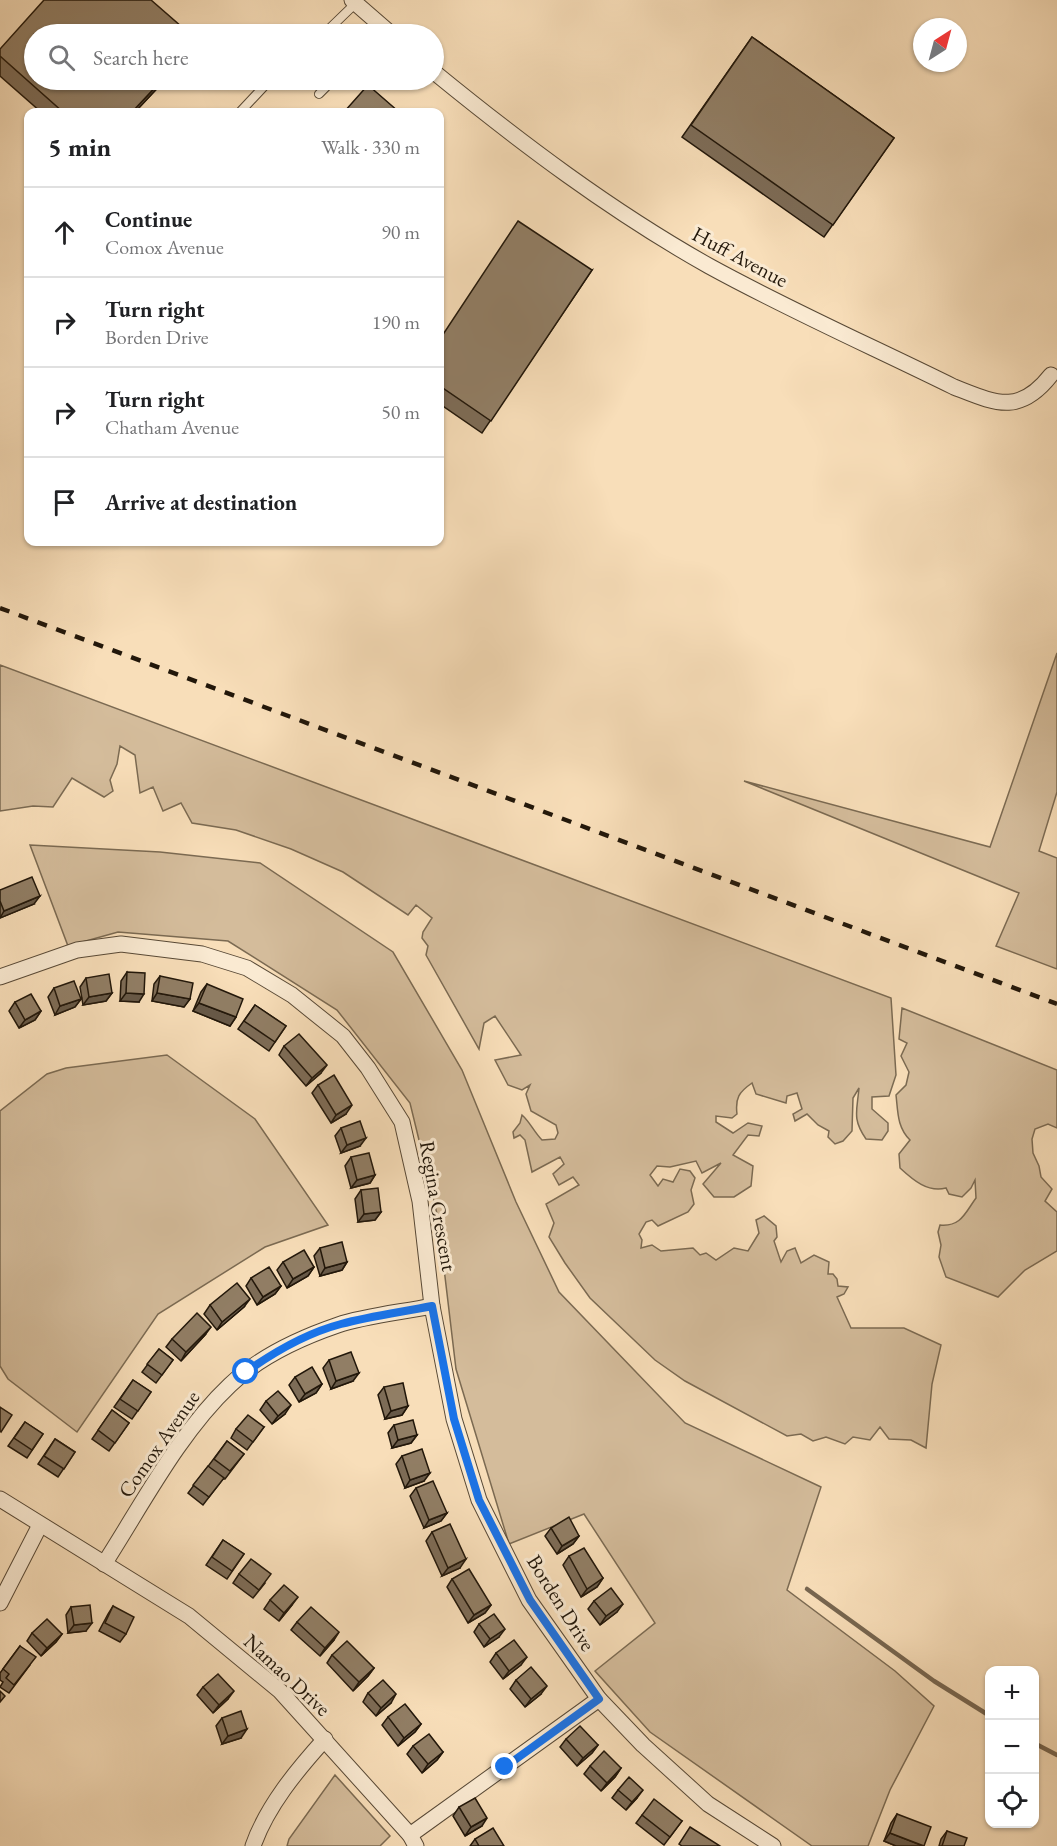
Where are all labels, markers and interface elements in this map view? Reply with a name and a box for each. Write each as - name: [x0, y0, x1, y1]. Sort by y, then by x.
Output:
- north arrow: [913, 18, 967, 72]
- search box: [24, 24, 444, 90]
- icon: search: [45, 41, 78, 74]
- text: Search here: [93, 43, 188, 72]
- text: 5 min: [48, 130, 111, 164]
- text: Walk · 330 m: [321, 134, 420, 160]
- text: Continue: [105, 205, 192, 234]
- icon: ahead: [48, 216, 81, 249]
- text: 90 m: [381, 219, 420, 245]
- street label: Huff Avenue: [688, 220, 793, 293]
- text: Comox Avenue: [105, 234, 224, 260]
- text: Turn right: [105, 295, 204, 324]
- icon: right: [48, 306, 81, 339]
- text: 190 m: [372, 309, 420, 335]
- text: Borden Drive: [105, 324, 209, 350]
- text: Turn right: [105, 385, 204, 414]
- icon: right: [48, 396, 81, 429]
- text: 50 m: [381, 399, 420, 425]
- text: Chatham Avenue: [105, 414, 239, 440]
- icon: arrive: [48, 486, 81, 519]
- text: Arrive at destination: [105, 488, 297, 517]
- street label: Regina Crescent: [414, 1139, 463, 1274]
- route start: [232, 1358, 258, 1384]
- street label: Comox Avenue: [112, 1385, 205, 1503]
- street label: Borden Drive: [521, 1549, 602, 1656]
- street label: Namao Drive: [238, 1628, 336, 1722]
- map controls: [985, 1666, 1039, 1828]
- button: +: [985, 1666, 1039, 1720]
- button: −: [985, 1720, 1039, 1774]
- route end: [491, 1753, 517, 1779]
- button: locate: [985, 1774, 1039, 1828]

